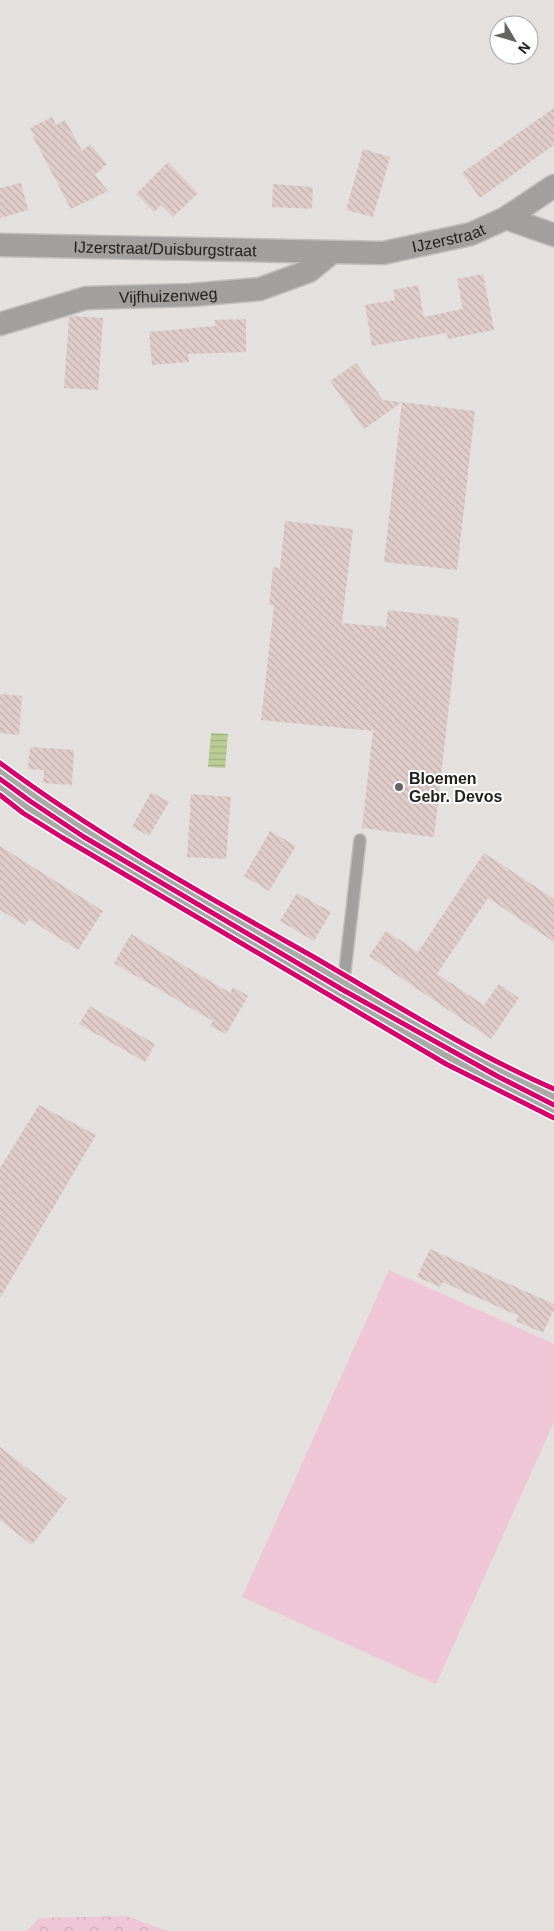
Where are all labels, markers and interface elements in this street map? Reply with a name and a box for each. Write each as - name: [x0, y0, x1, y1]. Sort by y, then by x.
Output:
- north arrow: [489, 15, 539, 65]
- text: N: [515, 39, 534, 57]
- street label: IJzerstraat: [410, 221, 488, 256]
- street label: IJzerstraat/Duisburgstraat: [73, 239, 257, 259]
- street label: Vijfhuizenweg: [119, 285, 218, 306]
- place label: Bloemen Gebr. Devos: [409, 770, 502, 805]
- marker: Bloemen Gebr. Devos: [393, 781, 405, 793]

